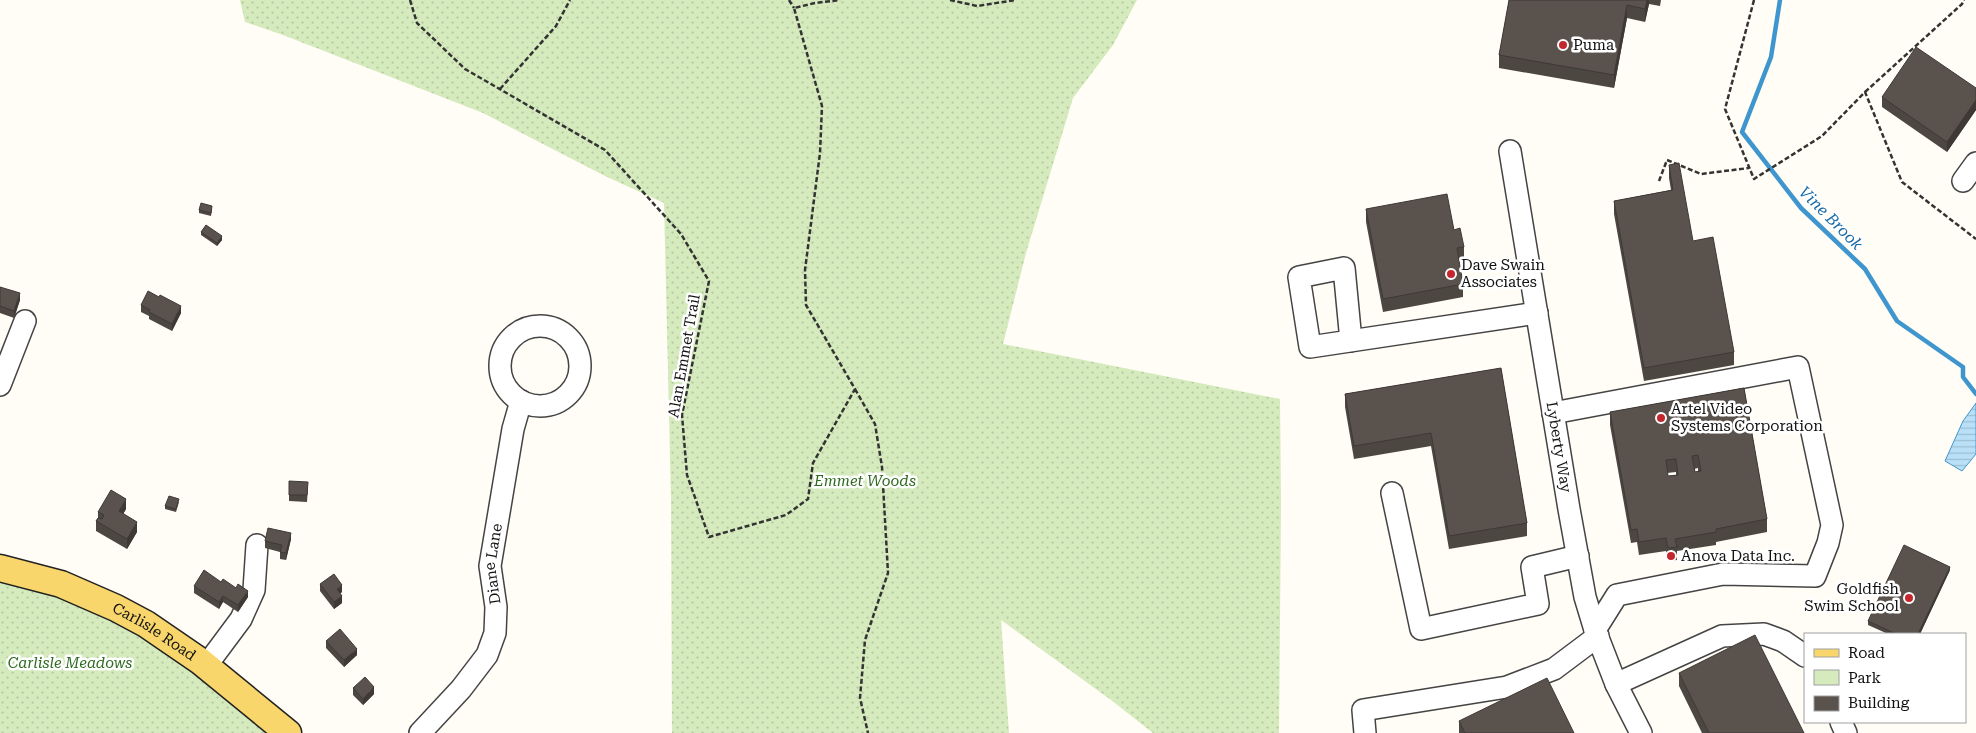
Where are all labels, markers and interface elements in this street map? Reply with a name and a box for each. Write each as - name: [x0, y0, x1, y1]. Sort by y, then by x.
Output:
- place label: Puma: [1573, 36, 1614, 54]
- marker: Puma: [1557, 39, 1569, 51]
- water label: Vine Brook: [1795, 182, 1867, 254]
- place label: Dave Swain Associates: [1461, 256, 1545, 291]
- marker: Dave Swain Associates: [1445, 268, 1457, 280]
- street label: Alan Emmet Trail: [664, 293, 704, 419]
- street label: Lyberty Way: [1542, 400, 1575, 494]
- place label: Artel Video Systems Corporation: [1671, 400, 1823, 435]
- marker: Artel Video Systems Corporation: [1655, 412, 1667, 424]
- park label: Emmet Woods: [813, 472, 916, 490]
- street label: Diane Lane: [481, 522, 506, 606]
- place label: Anova Data Inc.: [1681, 547, 1795, 565]
- marker: Anova Data Inc.: [1665, 550, 1677, 562]
- place label: Goldfish Swim School: [1804, 580, 1899, 615]
- marker: Goldfish Swim School: [1903, 592, 1915, 604]
- street label: Carlisle Road: [109, 599, 200, 665]
- legend: [1804, 633, 1966, 723]
- text: Road: [1848, 644, 1885, 662]
- park label: Carlisle Meadows: [8, 654, 132, 672]
- text: Park: [1848, 669, 1882, 687]
- text: Building: [1848, 694, 1910, 712]

